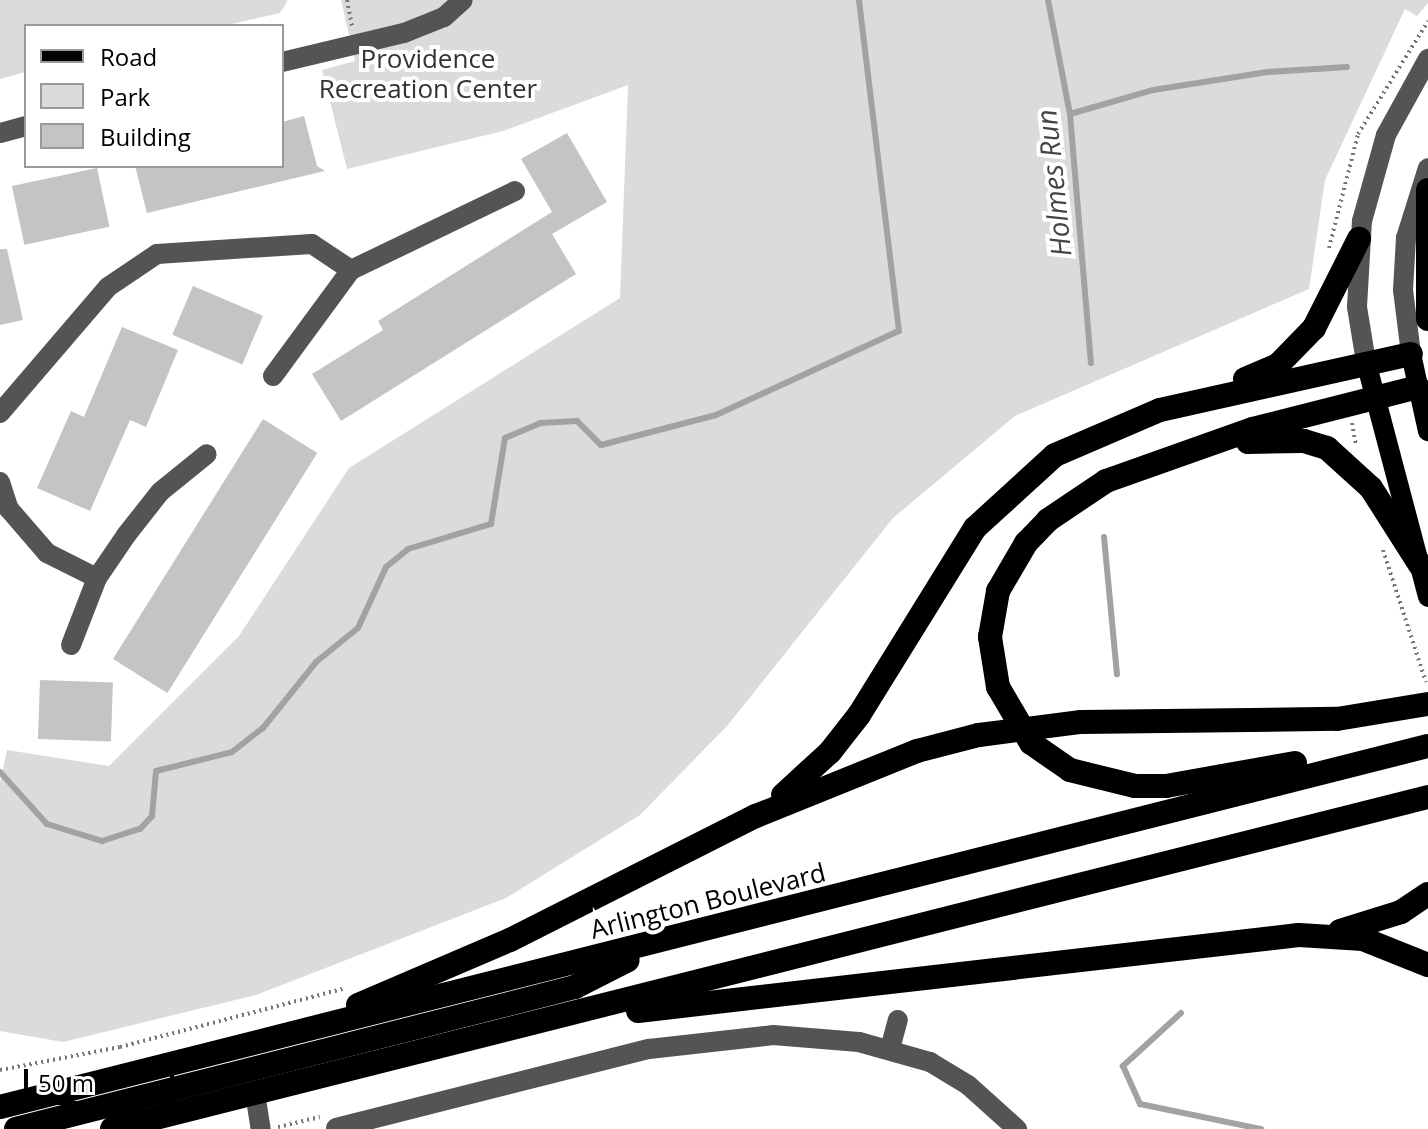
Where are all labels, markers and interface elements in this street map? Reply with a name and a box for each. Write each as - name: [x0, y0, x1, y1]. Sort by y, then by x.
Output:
- legend: [24, 24, 284, 168]
- text: Road: [100, 40, 157, 73]
- park label: Providence Recreation Center: [319, 43, 537, 104]
- text: Park: [100, 80, 150, 113]
- water label: Holmes Run: [1029, 108, 1077, 258]
- text: Building: [100, 120, 191, 153]
- street label: Arlington Boulevard: [587, 857, 829, 945]
- scale bar: [28, 1053, 178, 1103]
- text: 50 m: [38, 1066, 94, 1099]

